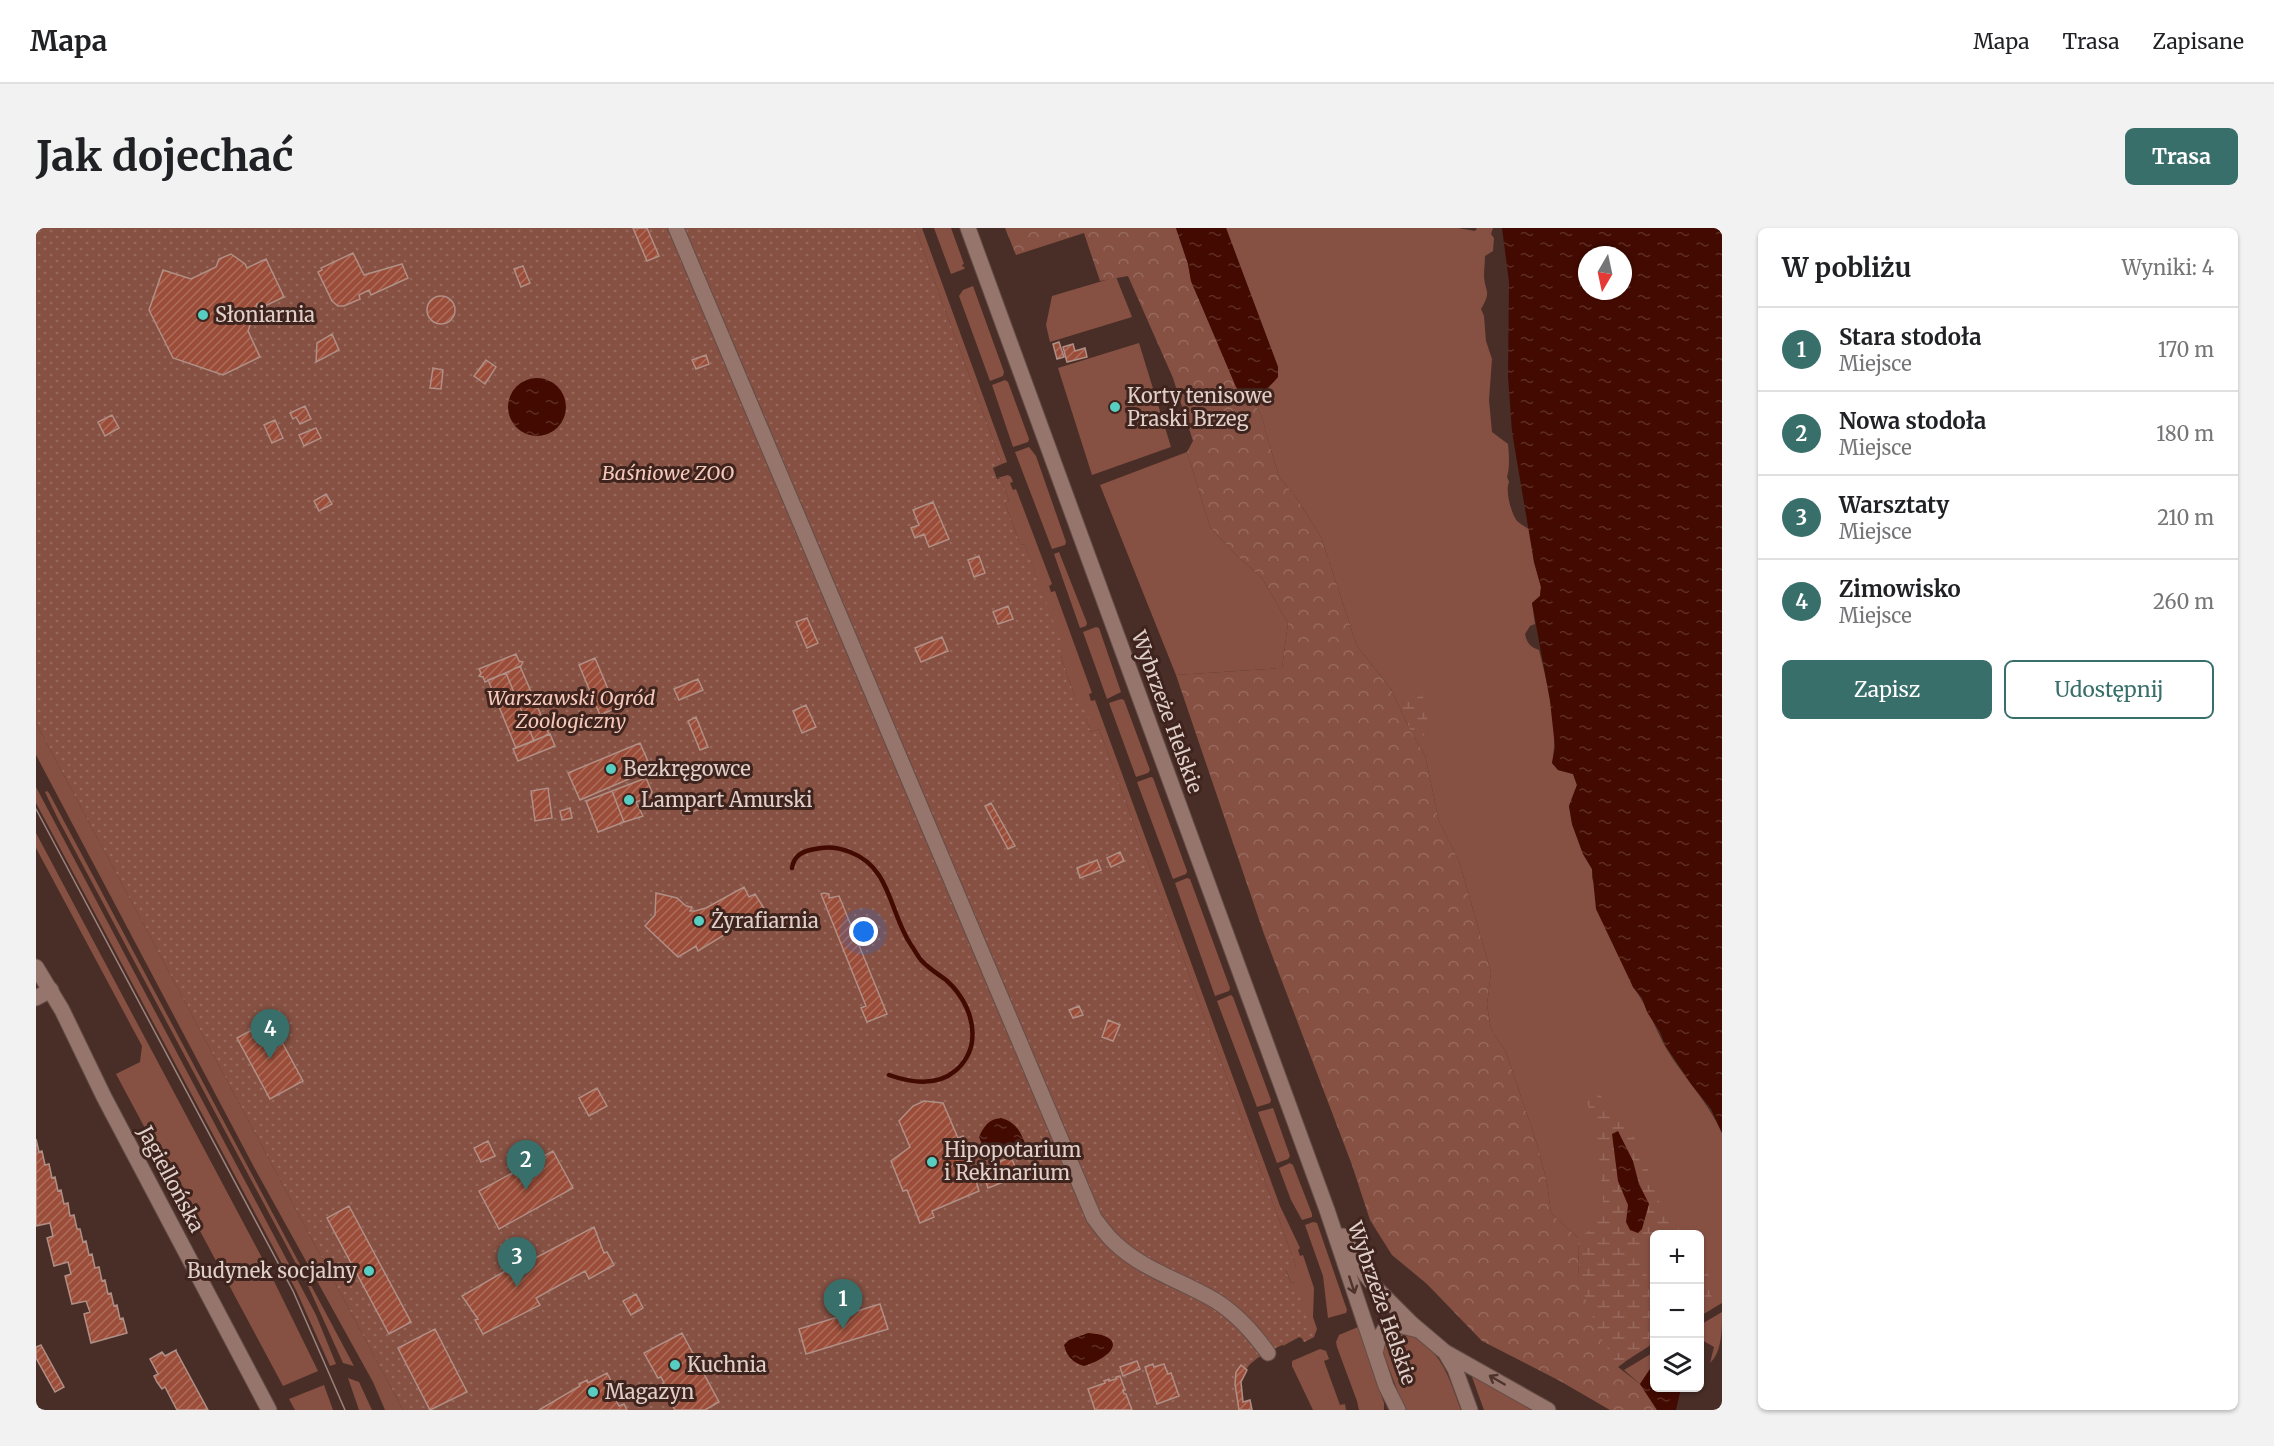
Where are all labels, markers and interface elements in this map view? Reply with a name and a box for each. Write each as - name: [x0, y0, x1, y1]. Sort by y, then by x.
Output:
- text: Mapa: [30, 23, 107, 59]
- text: Mapa: [1973, 28, 2030, 55]
- text: Trasa: [2063, 28, 2120, 55]
- text: Zapisane: [2153, 28, 2244, 55]
- button: Trasa: [2125, 128, 2238, 185]
- text: Jak dojechać: [36, 130, 294, 182]
- north arrow: [1578, 246, 1632, 300]
- text: W pobliżu: [1782, 251, 1911, 284]
- text: Wyniki: 4: [2122, 255, 2214, 280]
- place label: Słoniarnia: [215, 302, 315, 327]
- marker: Słoniarnia: [196, 308, 210, 322]
- text: Stara stodoła: [1839, 323, 1982, 351]
- text: 1: [1797, 337, 1806, 362]
- text: 170 m: [2158, 337, 2214, 362]
- text: Miejsce: [1839, 351, 1912, 376]
- place label: Korty tenisowe Praski Brzeg: [1127, 383, 1272, 431]
- marker: Korty tenisowe Praski Brzeg: [1108, 400, 1122, 414]
- text: Nowa stodoła: [1839, 407, 1986, 435]
- text: 2: [1796, 421, 1807, 446]
- text: 180 m: [2156, 421, 2214, 446]
- text: Miejsce: [1839, 435, 1912, 460]
- park label: Baśniowe ZOO: [602, 460, 734, 485]
- text: Warsztaty: [1839, 491, 1949, 519]
- text: 3: [1796, 505, 1807, 530]
- text: 210 m: [2157, 505, 2214, 530]
- text: Miejsce: [1839, 519, 1912, 544]
- text: Zimowisko: [1839, 575, 1961, 603]
- text: 4: [1795, 589, 1808, 614]
- text: 260 m: [2153, 589, 2214, 614]
- text: Miejsce: [1839, 603, 1912, 628]
- street label: Wybrzeże Helskie: [1126, 626, 1208, 796]
- button: Zapisz: [1782, 660, 1992, 719]
- button: Udostępnij: [2004, 660, 2214, 719]
- park label: Warszawski Ogród Zoologiczny: [487, 685, 656, 733]
- place label: Bezkręgowce: [623, 756, 751, 781]
- marker: Bezkręgowce: [604, 762, 618, 776]
- place label: Lampart Amurski: [641, 787, 813, 812]
- marker: Lampart Amurski: [622, 793, 636, 807]
- place label: Żyrafiarnia: [711, 908, 819, 933]
- marker: Żyrafiarnia: [692, 914, 706, 928]
- your location: [849, 917, 878, 946]
- pin: 4: [250, 1010, 290, 1059]
- street label: Jagiellońska: [133, 1120, 210, 1236]
- place label: Hipopotarium i Rekinarium: [944, 1137, 1081, 1185]
- pin: 2: [506, 1140, 546, 1190]
- marker: Hipopotarium i Rekinarium: [925, 1155, 939, 1169]
- street label: Wybrzeże Helskie: [1343, 1217, 1422, 1388]
- map controls: [1650, 1230, 1704, 1392]
- button: +: [1650, 1230, 1704, 1284]
- pin: 3: [498, 1238, 536, 1287]
- place label: Budynek socjalny: [187, 1258, 357, 1283]
- marker: Budynek socjalny: [362, 1264, 376, 1278]
- one-way arrow: [1347, 1275, 1358, 1294]
- pin: 1: [824, 1280, 862, 1329]
- button: −: [1650, 1284, 1704, 1338]
- button: layers: [1650, 1338, 1704, 1392]
- place label: Kuchnia: [687, 1352, 767, 1377]
- marker: Kuchnia: [668, 1358, 682, 1372]
- one-way arrow: [1489, 1374, 1506, 1386]
- place label: Magazyn: [605, 1379, 694, 1404]
- marker: Magazyn: [586, 1385, 600, 1399]

